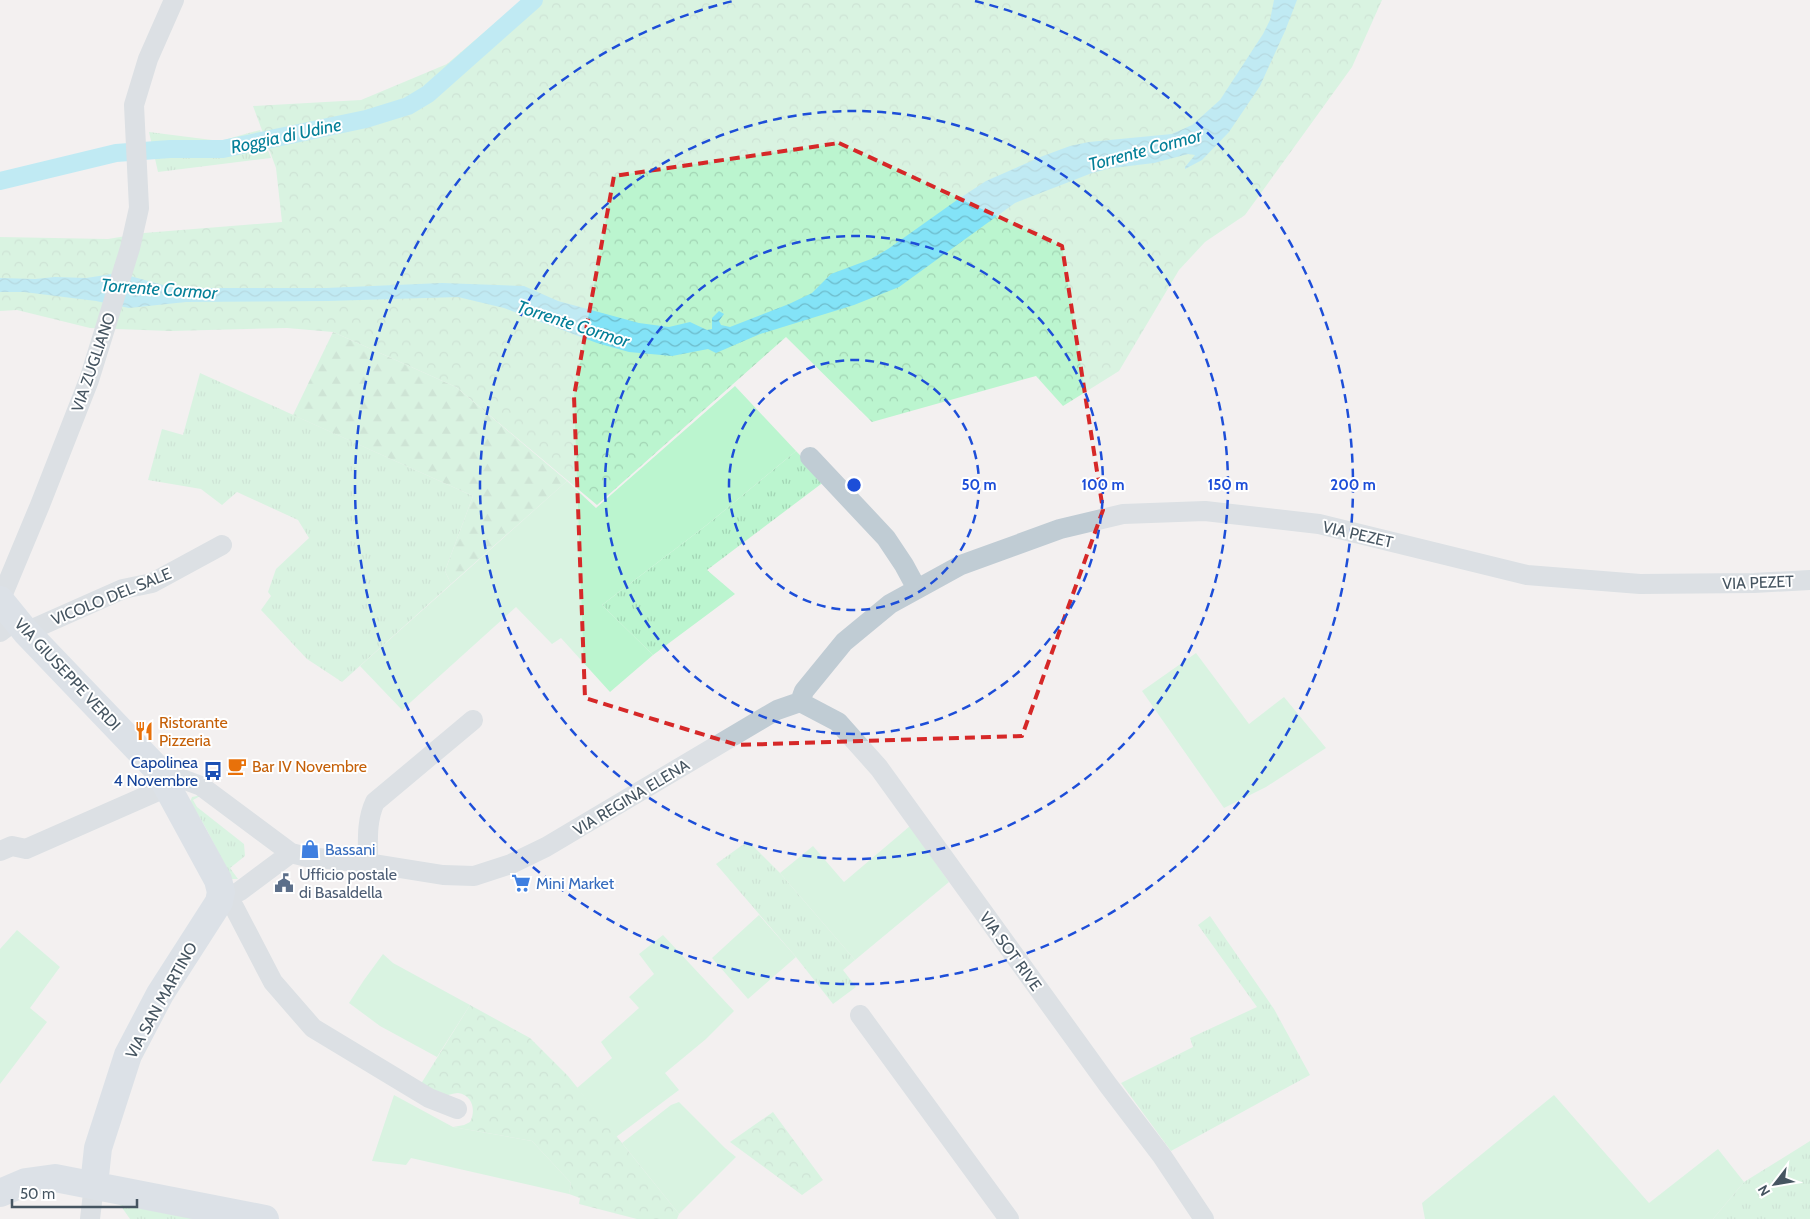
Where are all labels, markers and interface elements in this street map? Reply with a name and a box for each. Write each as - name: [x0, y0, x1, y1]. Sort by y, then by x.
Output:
- water label: Roggia di Udine: [229, 114, 343, 158]
- water label: Torrente Cormor: [1086, 124, 1206, 176]
- water label: Torrente Cormor: [100, 274, 220, 304]
- water label: Torrente Cormor: [514, 295, 633, 353]
- street label: VIA ZUGLIANO: [68, 310, 119, 414]
- centre of rings: [845, 476, 863, 494]
- text: 50 m: [961, 476, 997, 494]
- text: 100 m: [1081, 476, 1125, 494]
- text: 150 m: [1208, 476, 1248, 494]
- text: 200 m: [1330, 476, 1376, 494]
- street label: VIA PEZET: [1321, 517, 1395, 552]
- street label: VICOLO DEL SALE: [48, 564, 174, 629]
- street label: VIA PEZET: [1722, 572, 1795, 593]
- street label: VIA GIUSEPPE VERDI: [11, 614, 125, 734]
- place label: Ristorante Pizzeria: [159, 713, 228, 750]
- restaurant icon: Ristorante Pizzeria: [133, 720, 155, 742]
- place label: Capolinea 4 Novembre: [114, 753, 198, 790]
- cafe icon: Bar IV Novembre: [226, 755, 248, 777]
- street label: VIA REGINA ELENA: [570, 755, 693, 840]
- place label: Bar IV Novembre: [252, 757, 367, 776]
- bus stop icon: Capolinea 4 Novembre: [202, 760, 224, 782]
- shop icon: Bassani: [299, 838, 321, 860]
- place label: Bassani: [325, 840, 376, 859]
- place label: Ufficio postale di Basaldella: [299, 865, 397, 902]
- public building icon: Ufficio postale di Basaldella: [273, 872, 295, 894]
- supermarket icon: Mini Market: [510, 872, 532, 894]
- place label: Mini Market: [536, 874, 615, 893]
- street label: VIA SOT RIVE: [976, 908, 1046, 995]
- street label: VIA SAN MARTINO: [122, 939, 201, 1062]
- north arrow: [1750, 1159, 1800, 1209]
- scale bar: [12, 1176, 138, 1208]
- text: N: [1754, 1182, 1774, 1200]
- text: 50 m: [20, 1185, 55, 1203]

